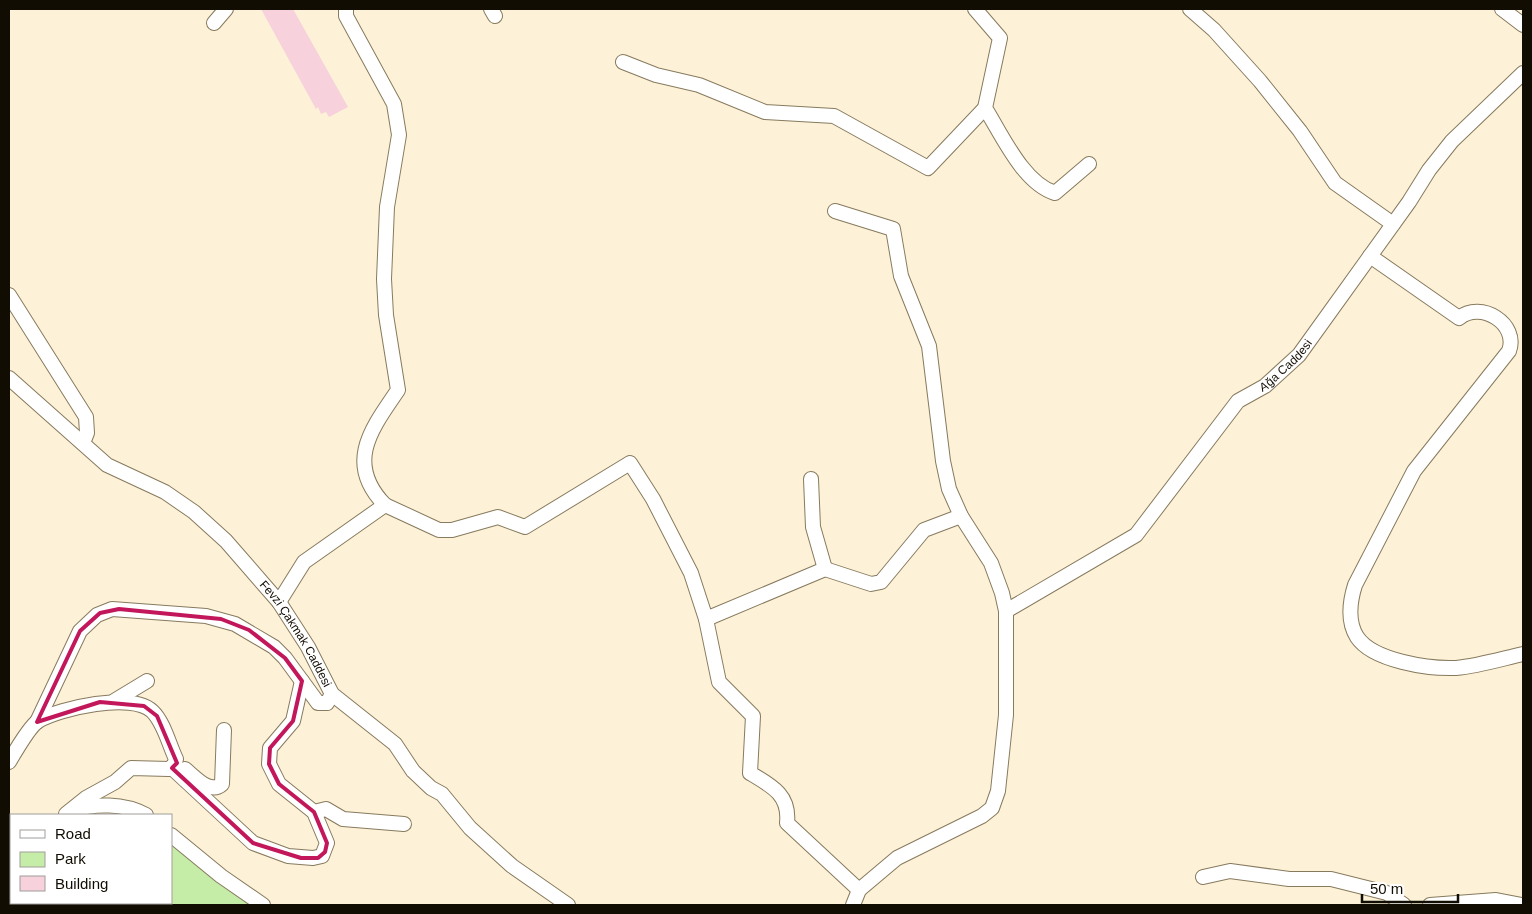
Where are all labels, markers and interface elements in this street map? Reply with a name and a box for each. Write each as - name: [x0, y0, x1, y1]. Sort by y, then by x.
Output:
- street label: Ağa Caddesi: [1257, 337, 1315, 395]
- street label: Fevzi Çakmak Caddesi: [257, 578, 334, 689]
- legend: [10, 814, 172, 904]
- text: Road: [55, 825, 91, 842]
- text: Park: [55, 850, 86, 867]
- scale bar: [1362, 872, 1458, 904]
- text: Building: [55, 875, 108, 892]
- text: 50 m: [1370, 880, 1403, 897]

